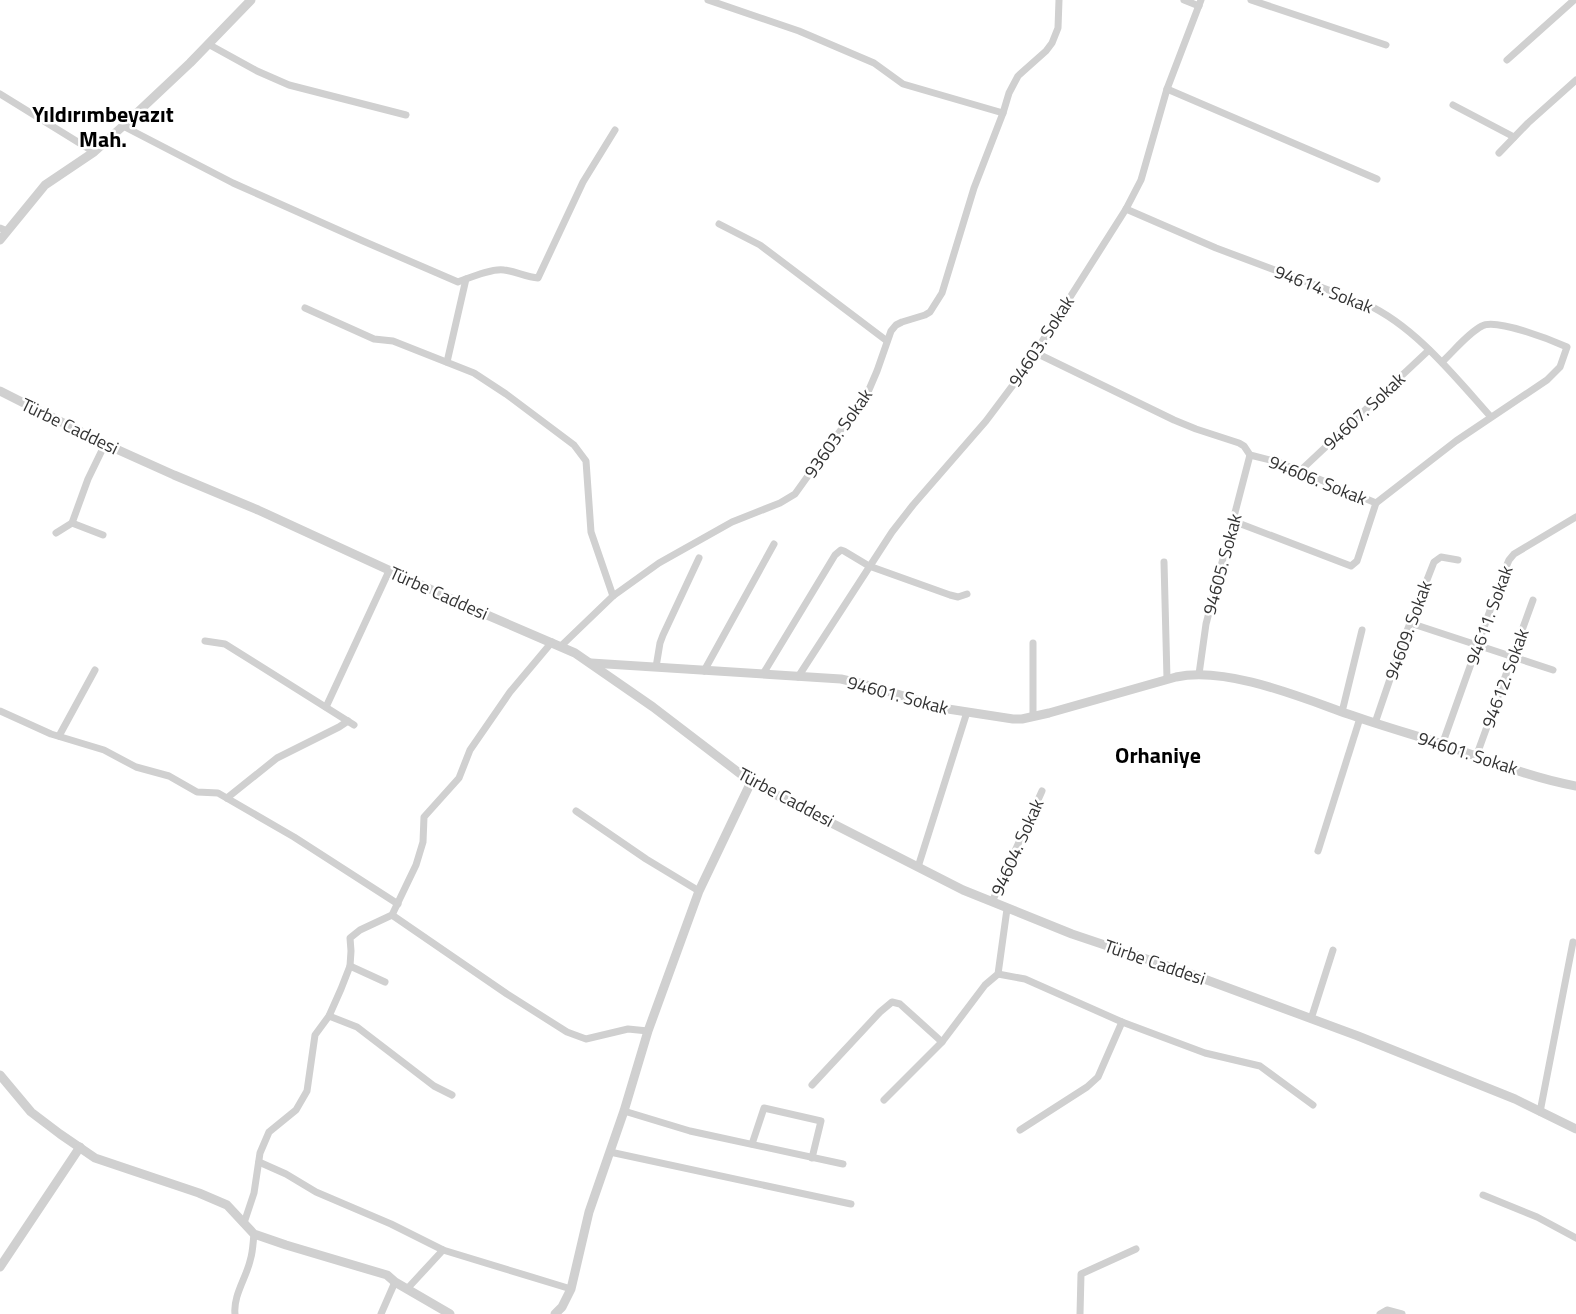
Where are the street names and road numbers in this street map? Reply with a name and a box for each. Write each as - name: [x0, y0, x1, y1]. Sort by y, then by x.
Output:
- street label: 94614. Sokak: [1271, 258, 1378, 320]
- street label: 94603. Sokak: [1001, 290, 1081, 392]
- street label: 94607. Sokak: [1317, 366, 1411, 456]
- street label: 93603. Sokak: [797, 382, 879, 483]
- street label: Türbe Caddesi: [17, 391, 123, 461]
- street label: 94606. Sokak: [1265, 448, 1371, 512]
- street label: 94605. Sokak: [1196, 510, 1249, 618]
- street label: Türbe Caddesi: [385, 559, 493, 627]
- street label: 94611. Sokak: [1459, 561, 1520, 668]
- street label: 94609. Sokak: [1378, 576, 1439, 683]
- street label: 94612. Sokak: [1475, 624, 1536, 731]
- street label: 94601. Sokak: [844, 669, 952, 722]
- street label: 94601. Sokak: [1415, 724, 1522, 782]
- street label: Türbe Caddesi: [733, 760, 839, 834]
- street label: 94604. Sokak: [984, 794, 1051, 900]
- street label: Türbe Caddesi: [1101, 932, 1209, 992]

